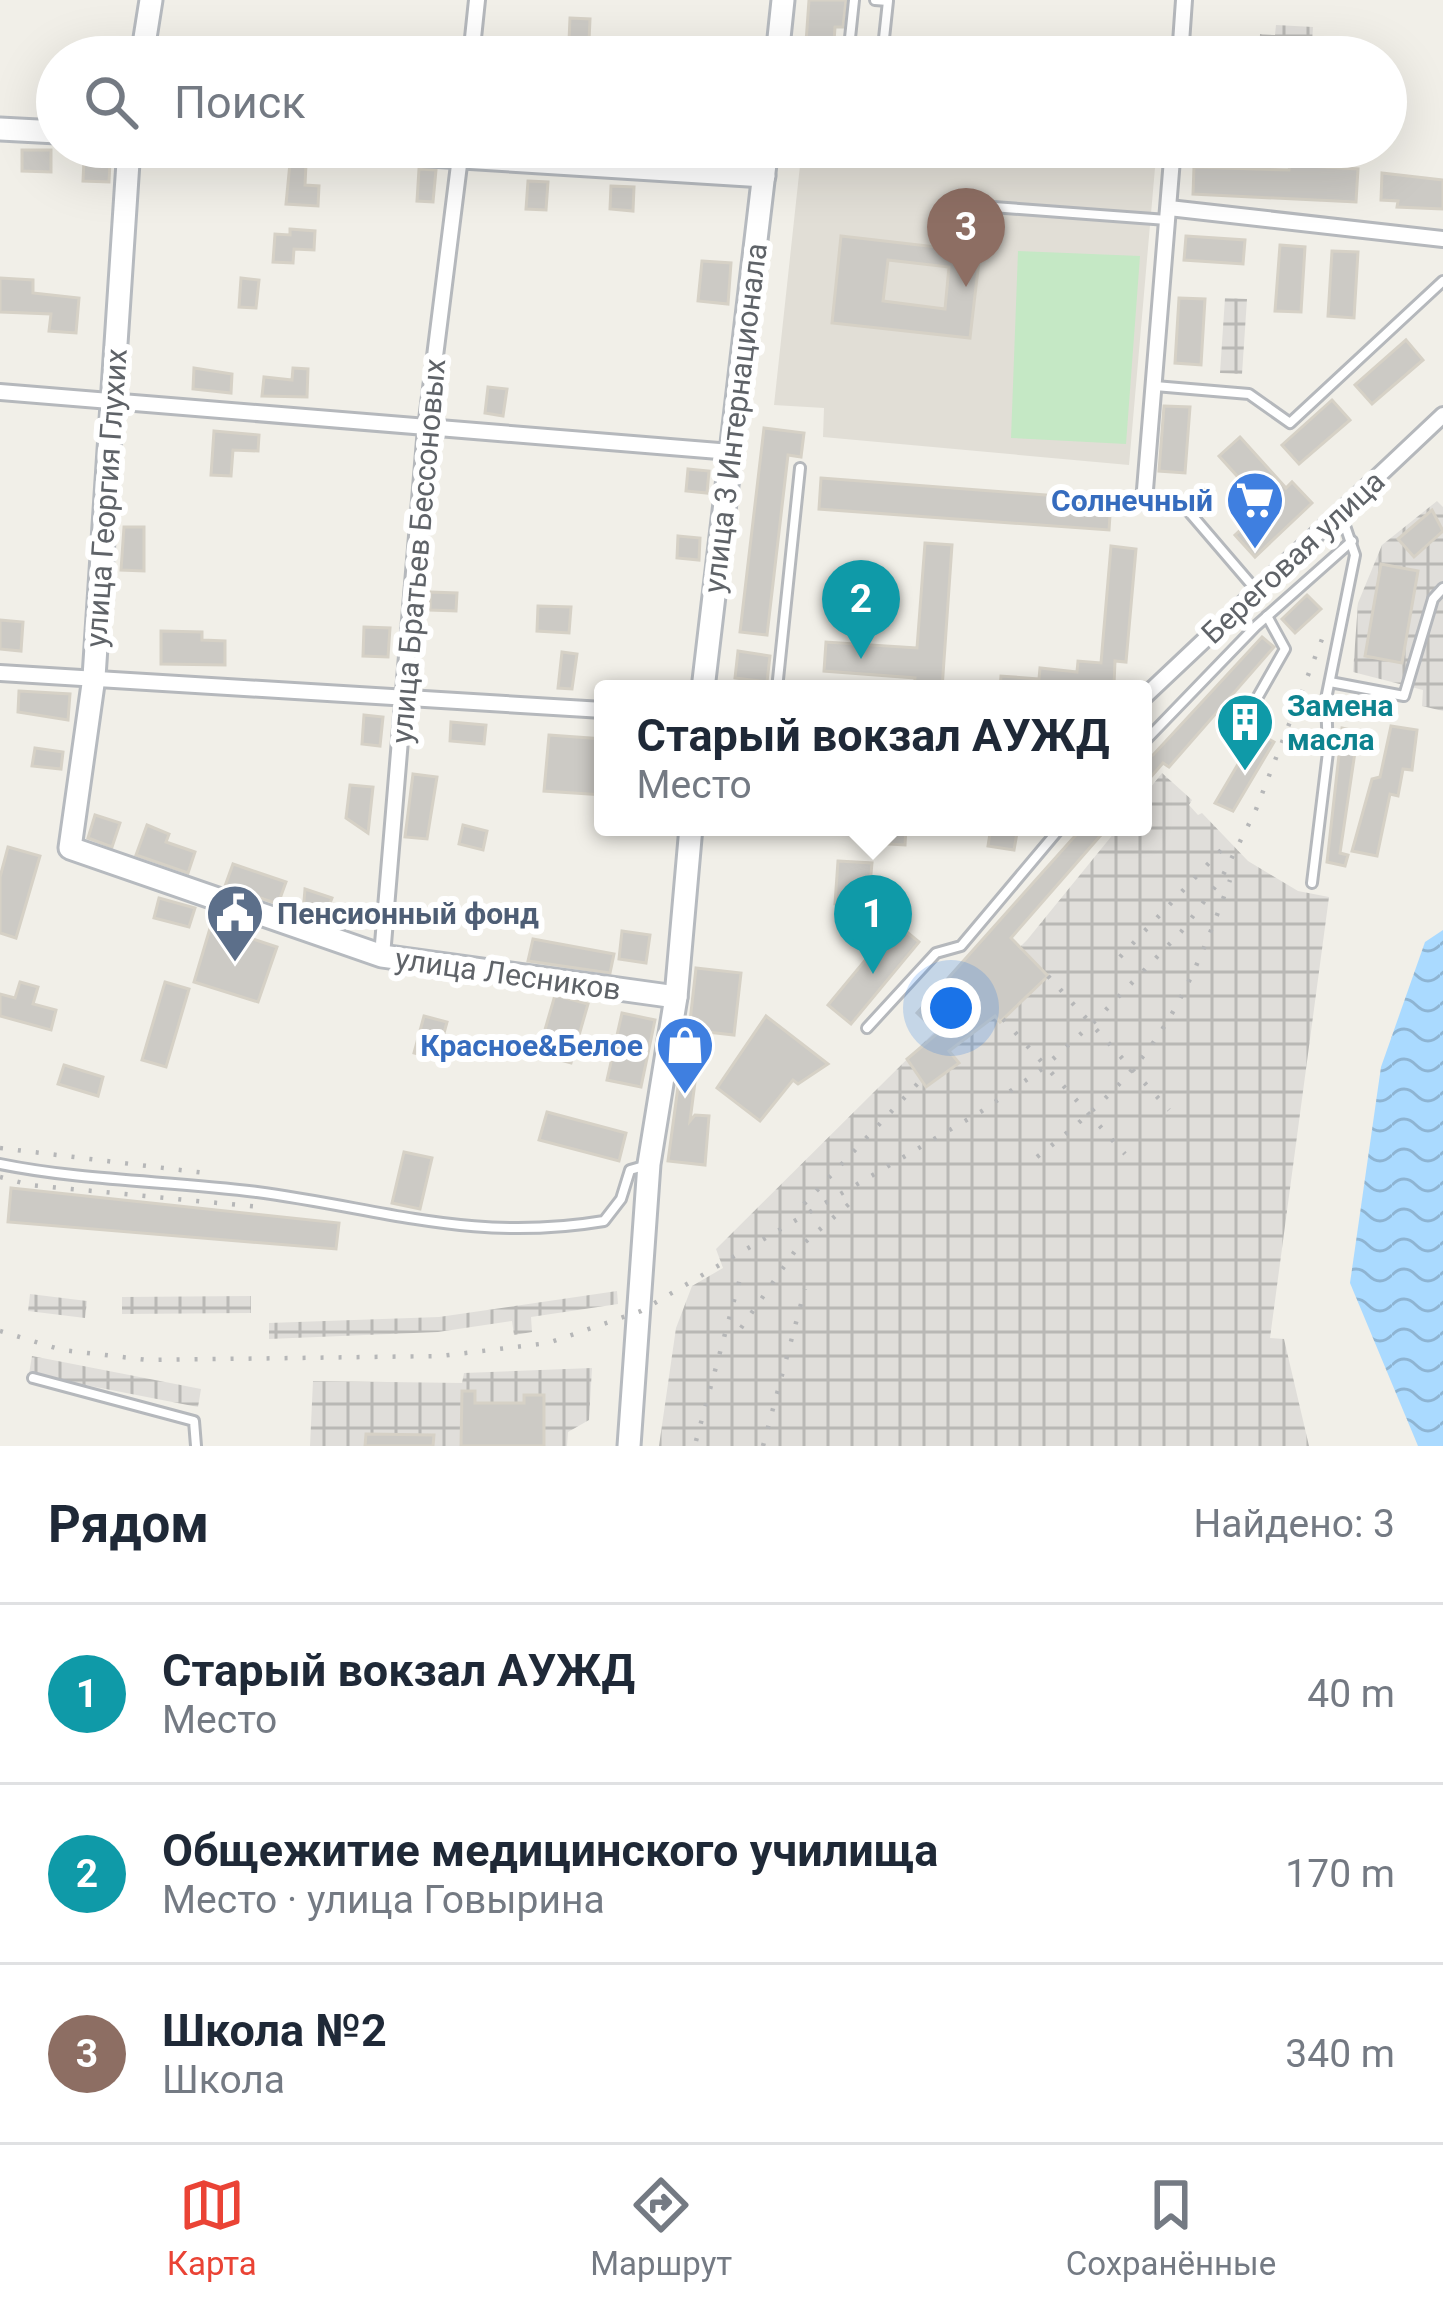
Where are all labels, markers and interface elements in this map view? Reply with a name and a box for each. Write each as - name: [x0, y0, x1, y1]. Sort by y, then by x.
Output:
- search box: [36, 36, 1407, 168]
- icon: search: [78, 69, 144, 135]
- text: Поиск: [174, 76, 306, 129]
- pin: 3: [927, 188, 1005, 287]
- street label: улица 3 Интернационала: [696, 241, 774, 595]
- street label: улица Георгия Глухих: [78, 347, 134, 648]
- street label: улица Братьев Бессоновых: [384, 357, 452, 745]
- street label: Береговая улица: [1195, 463, 1391, 651]
- supermarket icon: Солнечный: [1224, 469, 1286, 551]
- place label: Солнечный: [1051, 483, 1213, 518]
- pin: 2: [822, 560, 900, 659]
- popup: [594, 680, 1152, 836]
- place label: Замена масла: [1287, 688, 1394, 757]
- building icon: Замена масла: [1214, 691, 1276, 773]
- text: Старый вокзал АУЖД: [636, 709, 1110, 762]
- text: Место: [636, 762, 752, 808]
- pin: 1: [834, 875, 912, 974]
- public building icon: Пенсионный фонд: [204, 882, 266, 964]
- place label: Пенсионный фонд: [277, 896, 539, 931]
- street label: улица Лесников: [393, 941, 623, 1007]
- your location: [921, 978, 981, 1038]
- shop icon: Красное&Белое: [654, 1014, 716, 1096]
- place label: Красное&Белое: [420, 1028, 643, 1063]
- text: Рядом: [48, 1495, 209, 1554]
- text: Найдено: 3: [1193, 1501, 1395, 1547]
- text: Старый вокзал АУЖД: [162, 1644, 635, 1697]
- text: 1: [76, 1671, 98, 1717]
- text: 40 m: [1307, 1671, 1395, 1717]
- text: Место: [162, 1697, 277, 1743]
- text: Общежитие медицинского училища: [162, 1824, 938, 1877]
- text: 2: [76, 1851, 98, 1897]
- text: 170 m: [1285, 1851, 1395, 1897]
- text: Место · улица Говырина: [162, 1877, 605, 1923]
- text: Школа №2: [162, 2004, 387, 2057]
- text: 3: [76, 2031, 98, 2077]
- text: 340 m: [1285, 2031, 1395, 2077]
- text: Школа: [162, 2057, 285, 2103]
- tab: Карта: [167, 2172, 257, 2283]
- tab: Маршрут: [590, 2172, 732, 2283]
- tab: Сохранённые: [1066, 2172, 1276, 2283]

